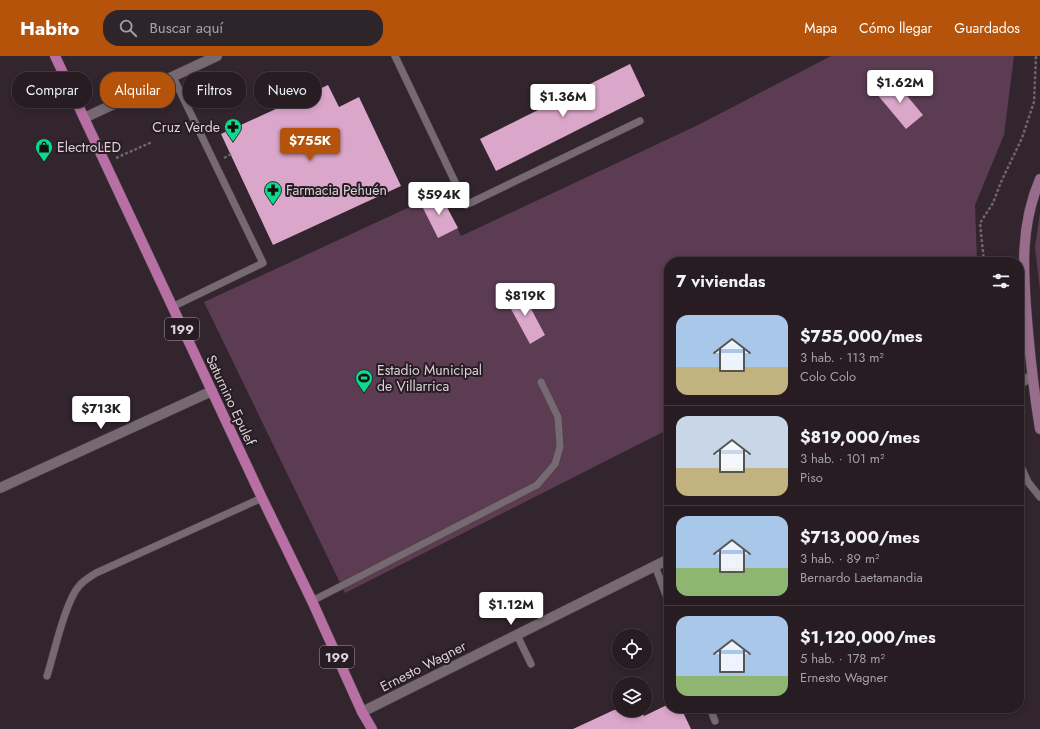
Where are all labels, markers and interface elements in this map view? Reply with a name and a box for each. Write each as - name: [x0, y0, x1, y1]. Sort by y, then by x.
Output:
- search box: [103, 10, 383, 46]
- text: Habito: [20, 15, 79, 42]
- icon: search: [117, 17, 139, 39]
- text: Buscar aquí: [149, 17, 223, 39]
- text: Mapa: [804, 18, 837, 38]
- text: Cómo llegar: [859, 18, 932, 38]
- text: Guardados: [954, 18, 1020, 38]
- pin: $1.62M: [867, 70, 933, 104]
- chip: Comprar: [12, 72, 92, 108]
- chip: Alquilar: [100, 72, 175, 108]
- chip: Filtros: [183, 72, 246, 108]
- chip: Nuevo: [254, 72, 321, 108]
- text: $1.62M: [876, 73, 924, 92]
- pin: $1.36M: [530, 84, 596, 118]
- text: $1.36M: [539, 87, 587, 106]
- place label: Cruz Verde: [152, 117, 220, 137]
- pharmacy icon: Cruz Verde: [223, 117, 243, 142]
- pin: $755K: [282, 128, 338, 162]
- text: $755K: [289, 131, 331, 150]
- shop icon: ElectroLED: [34, 137, 54, 162]
- place label: ElectroLED: [57, 137, 121, 157]
- pharmacy icon: Farmacia Pehuén: [263, 180, 283, 205]
- place label: Farmacia Pehuén: [286, 180, 387, 200]
- pin: $594K: [411, 182, 467, 216]
- text: $594K: [417, 185, 461, 204]
- text: 7 viviendas: [676, 269, 766, 293]
- icon: filters: [990, 270, 1012, 292]
- pin: $819K: [497, 283, 553, 317]
- text: $819K: [505, 286, 545, 305]
- road number: 199: [165, 318, 199, 340]
- text: $755,000/mes: [800, 324, 923, 348]
- icon: home: [708, 331, 756, 379]
- text: 3 hab. · 113 m²: [800, 348, 884, 367]
- street label: Saturnino Epulef: [201, 352, 261, 449]
- place label: Estadio Municipal de Villarrica: [377, 360, 482, 396]
- text: Colo Colo: [800, 367, 856, 386]
- sports icon: Estadio Municipal de Villarrica: [354, 368, 374, 393]
- pin: $713K: [73, 396, 129, 430]
- text: $713K: [81, 399, 121, 418]
- text: $819,000/mes: [800, 425, 920, 449]
- icon: home: [708, 432, 756, 480]
- text: 3 hab. · 101 m²: [800, 449, 884, 468]
- text: Piso: [800, 468, 823, 487]
- text: $713,000/mes: [800, 525, 920, 549]
- icon: home: [708, 532, 756, 580]
- text: 3 hab. · 89 m²: [800, 549, 880, 568]
- text: Bernardo Laetamandia: [800, 568, 923, 587]
- pin: $1.12M: [478, 592, 544, 626]
- text: $1.12M: [488, 595, 534, 614]
- text: $1,120,000/mes: [800, 625, 936, 649]
- map controls: [612, 629, 652, 717]
- button: locate: [612, 629, 652, 669]
- icon: home: [708, 632, 756, 680]
- street label: Ernesto Wagner: [376, 636, 470, 696]
- road number: 199: [320, 646, 354, 668]
- text: 5 hab. · 178 m²: [800, 649, 885, 668]
- text: Ernesto Wagner: [800, 668, 888, 687]
- button: layers: [612, 677, 652, 717]

